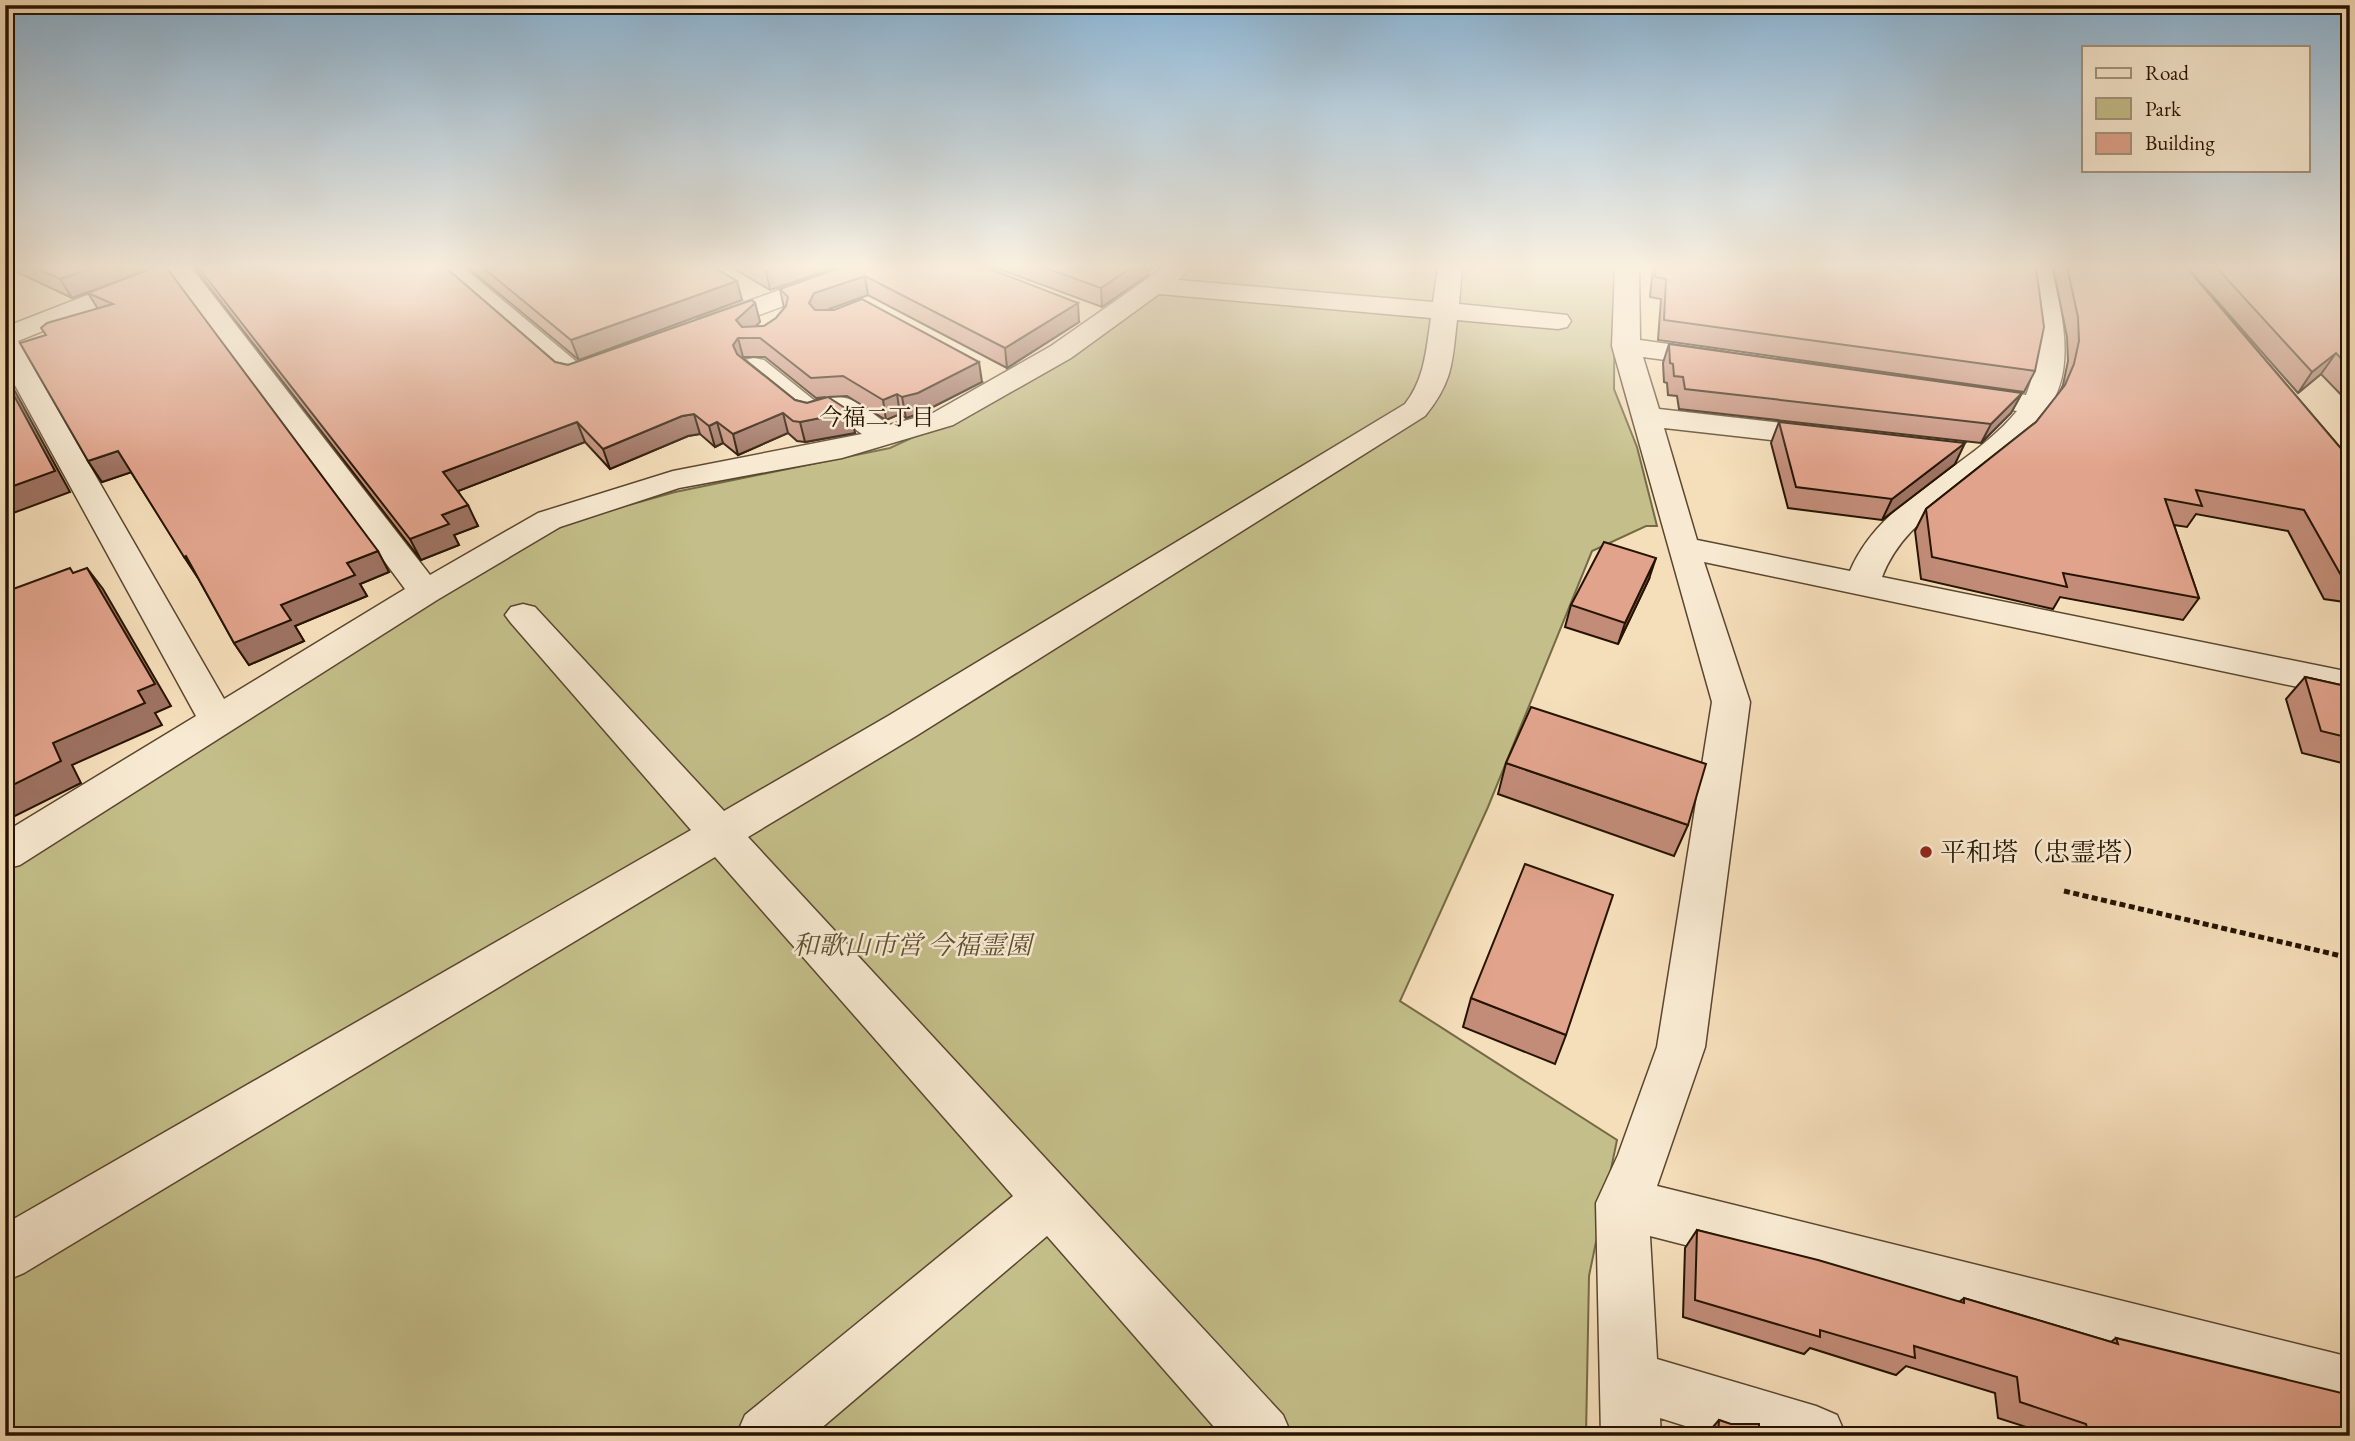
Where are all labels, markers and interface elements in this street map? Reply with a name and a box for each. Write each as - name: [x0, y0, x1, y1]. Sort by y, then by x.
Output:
- legend: [2082, 46, 2310, 172]
- text: Road: [2145, 59, 2189, 86]
- text: Park: [2145, 95, 2182, 122]
- text: Building: [2145, 129, 2215, 156]
- district label: 今福二丁目: [820, 402, 935, 432]
- place label: 平和塔（忠霊塔）: [1940, 835, 2148, 869]
- marker: 平和塔（忠霊塔）: [1918, 844, 1934, 860]
- park label: 和歌山市営 今福霊園: [792, 928, 1036, 962]

